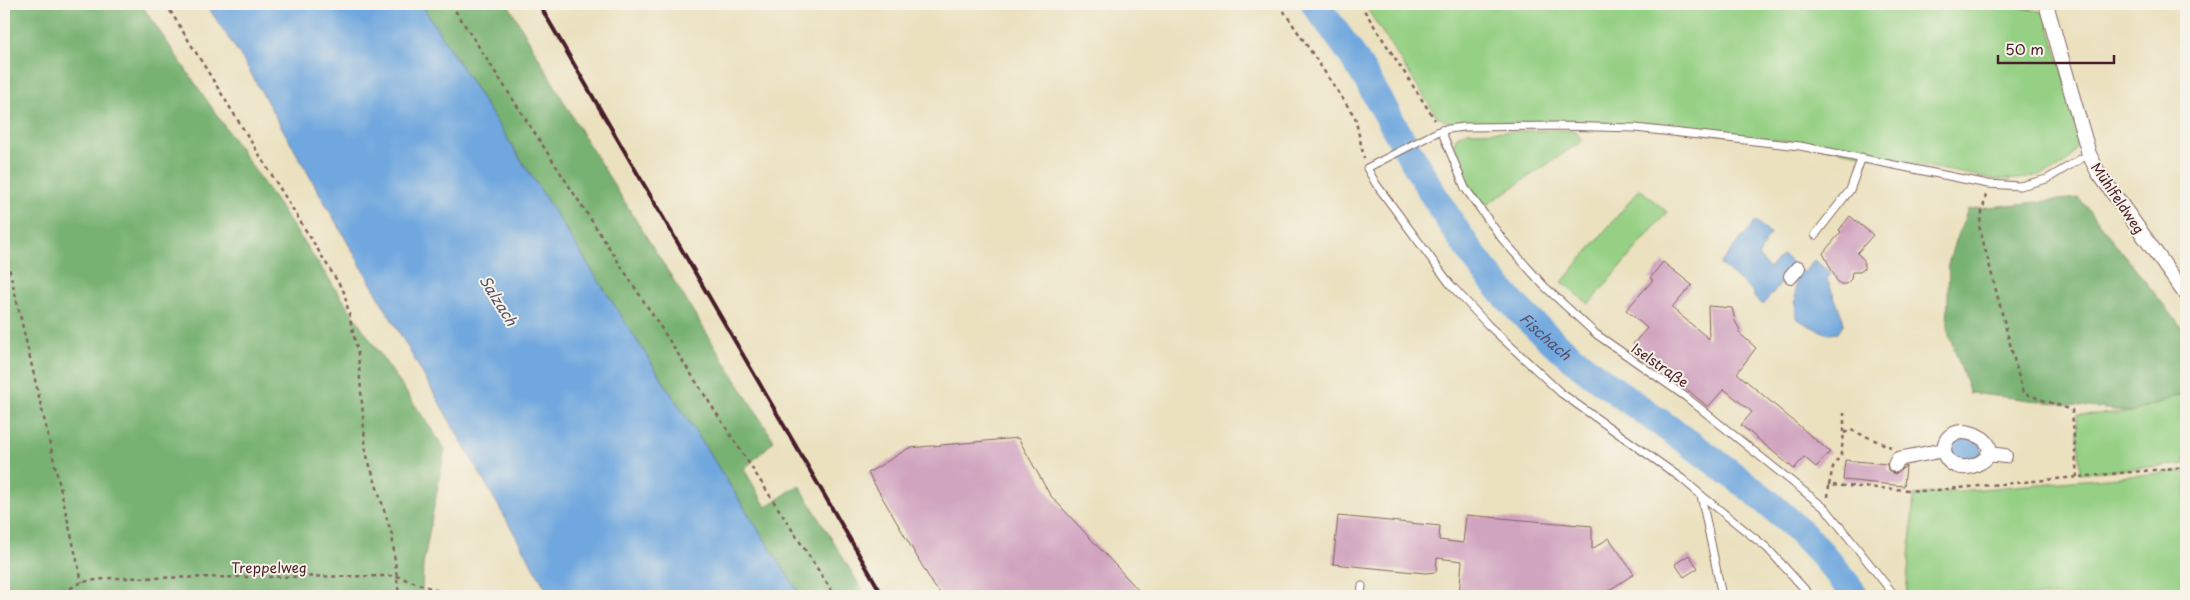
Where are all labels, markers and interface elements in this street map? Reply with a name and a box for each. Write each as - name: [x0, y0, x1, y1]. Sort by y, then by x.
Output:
- scale bar: [1998, 32, 2114, 64]
- text: 50 m: [2005, 37, 2044, 60]
- street label: Mühlfeldweg: [2086, 158, 2150, 238]
- water label: Salzach: [474, 270, 524, 330]
- water label: Fischach: [1515, 306, 1577, 365]
- street label: Iselstraße: [1627, 338, 1693, 392]
- street label: Treppelweg: [231, 557, 307, 578]

